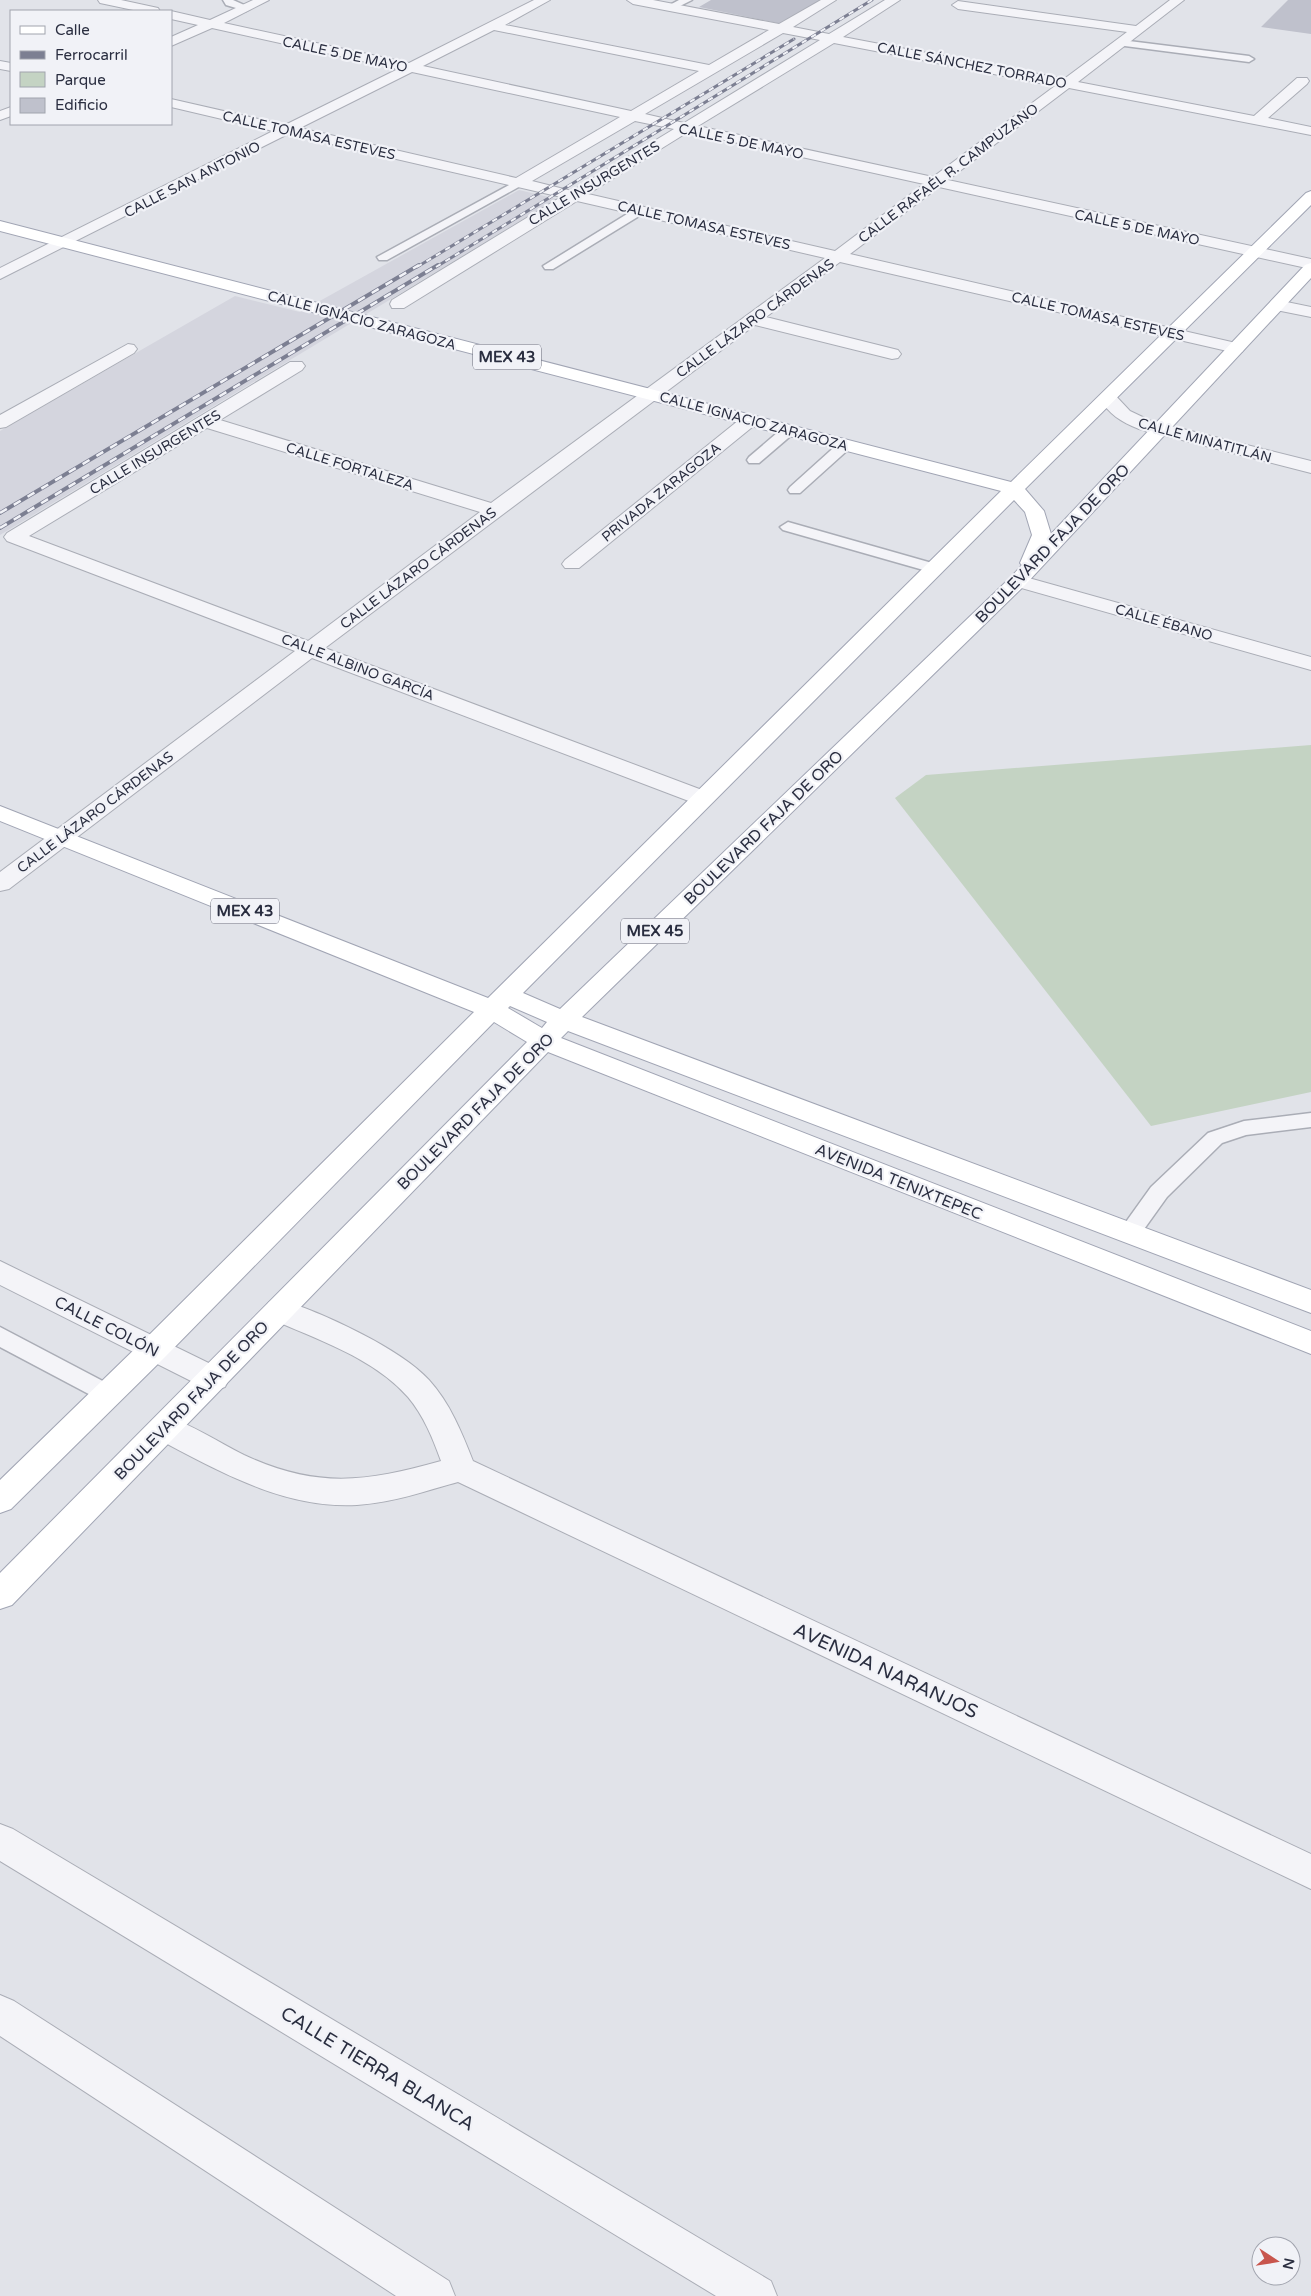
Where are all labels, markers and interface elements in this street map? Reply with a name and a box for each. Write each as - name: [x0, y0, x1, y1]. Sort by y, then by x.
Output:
- legend: [10, 10, 172, 125]
- text: Calle: [55, 21, 90, 39]
- street label: CALLE 5 DE MAYO: [281, 33, 409, 76]
- street label: CALLE SÁNCHEZ TORRADO: [876, 39, 1068, 92]
- text: Ferrocarril: [55, 46, 128, 64]
- text: Parque: [55, 71, 106, 89]
- text: Edificio: [55, 96, 108, 114]
- street label: CALLE RAFAÉL R. CAMPUZANO: [855, 100, 1042, 247]
- street label: CALLE TOMASA ESTEVES: [221, 107, 397, 164]
- street label: CALLE 5 DE MAYO: [677, 120, 805, 163]
- street label: CALLE INSURGENTES: [526, 137, 663, 229]
- street label: CALLE SAN ANTONIO: [121, 138, 263, 221]
- street label: CALLE TOMASA ESTEVES: [616, 197, 792, 254]
- street label: CALLE 5 DE MAYO: [1073, 206, 1201, 249]
- street label: CALLE LÁZARO CÁRDENAS: [673, 255, 838, 382]
- street label: CALLE IGNACIO ZARAGOZA: [266, 287, 458, 354]
- street label: CALLE TOMASA ESTEVES: [1010, 288, 1186, 345]
- road number: MEX 43: [473, 344, 541, 370]
- street label: CALLE IGNACIO ZARAGOZA: [658, 388, 850, 455]
- street label: CALLE INSURGENTES: [87, 406, 224, 498]
- street label: CALLE MINATITLÁN: [1136, 414, 1274, 467]
- street label: CALLE FORTALEZA: [284, 439, 416, 494]
- street label: PRIVADA ZARAGOZA: [598, 439, 724, 546]
- street label: BOULEVARD FAJA DE ORO: [971, 460, 1134, 627]
- street label: CALLE LÁZARO CÁRDENAS: [337, 504, 500, 633]
- street label: CALLE ÉBANO: [1113, 600, 1215, 645]
- street label: CALLE ALBINO GARCÍA: [279, 630, 437, 705]
- street label: BOULEVARD FAJA DE ORO: [680, 746, 847, 909]
- street label: CALLE LÁZARO CÁRDENAS: [14, 748, 177, 877]
- road number: MEX 43: [211, 898, 279, 924]
- road number: MEX 45: [621, 918, 689, 944]
- street label: BOULEVARD FAJA DE ORO: [393, 1029, 558, 1194]
- street label: AVENIDA TENIXTEPEC: [812, 1139, 985, 1225]
- street label: CALLE COLÓN: [51, 1292, 162, 1362]
- street label: BOULEVARD FAJA DE ORO: [110, 1317, 273, 1484]
- street label: AVENIDA NARANJOS: [790, 1619, 981, 1723]
- street label: CALLE TIERRA BLANCA: [277, 2002, 478, 2135]
- north arrow: [1251, 2236, 1301, 2286]
- text: N: [1279, 2256, 1298, 2271]

